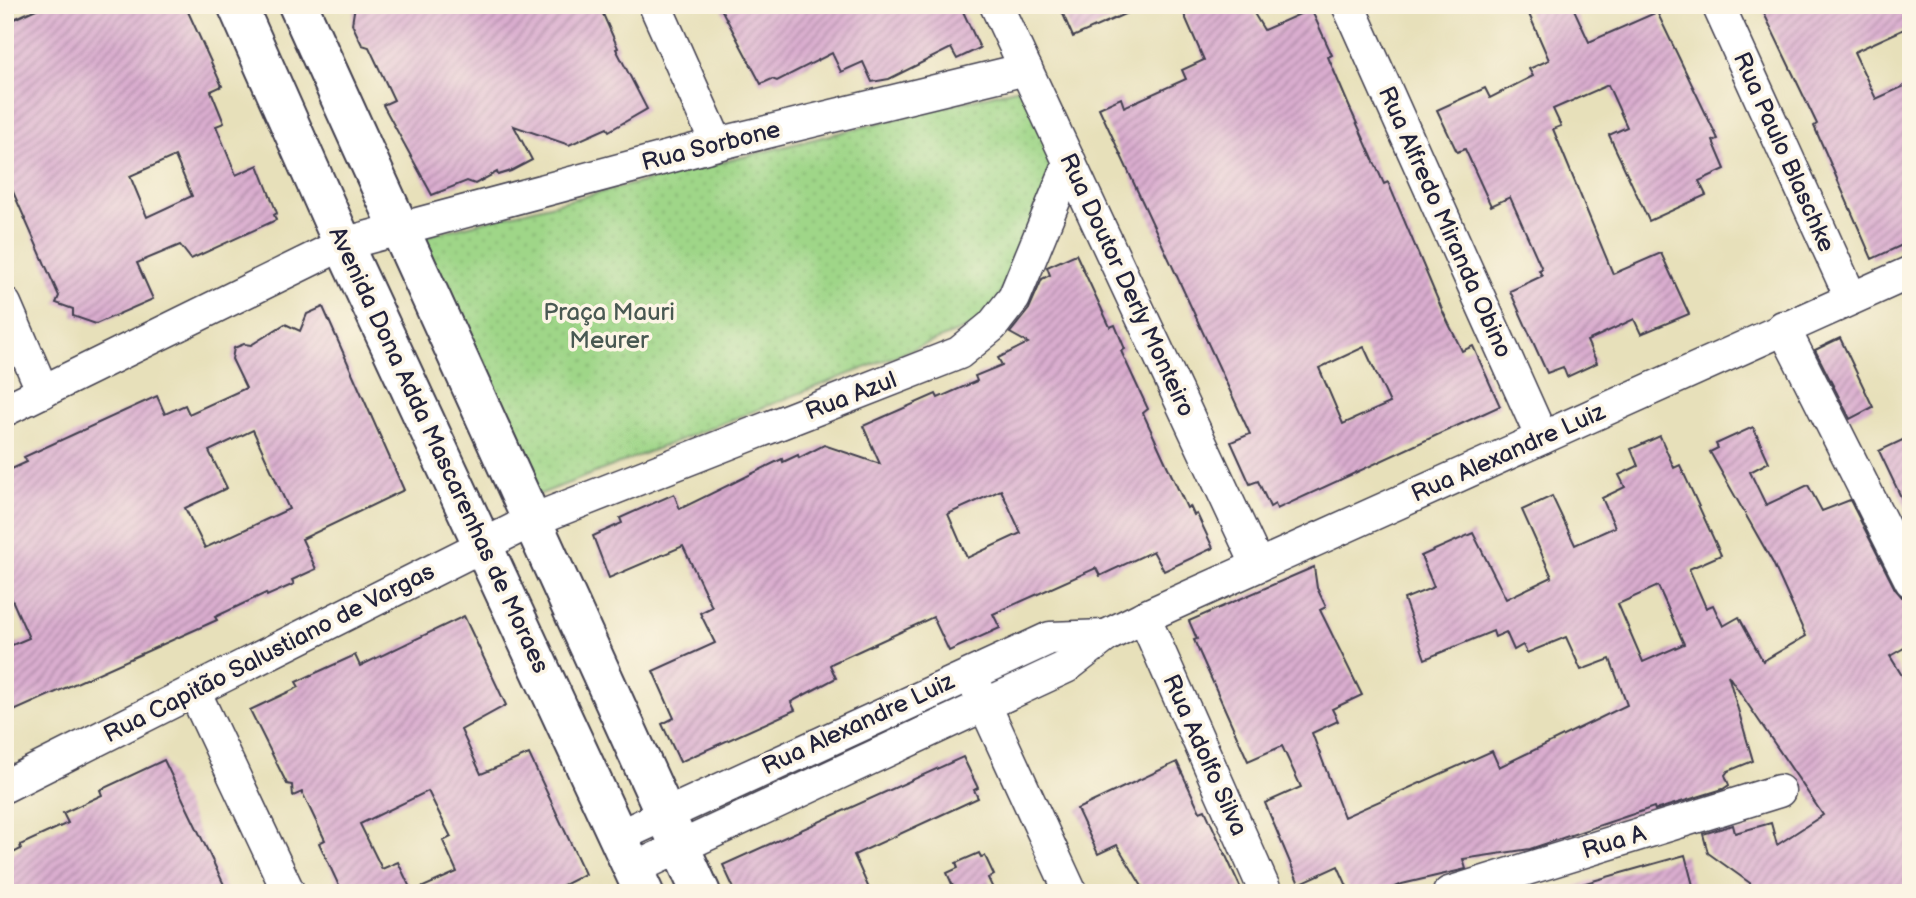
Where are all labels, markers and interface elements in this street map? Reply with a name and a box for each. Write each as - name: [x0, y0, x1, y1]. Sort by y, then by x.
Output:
- street label: Rua Paulo Blaschke: [1727, 48, 1841, 256]
- street label: Rua Alfredo Miranda Obino: [1372, 82, 1518, 362]
- street label: Rua Sorbone: [639, 115, 783, 177]
- street label: Rua Doutor Derly Monteiro: [1053, 149, 1201, 421]
- street label: Avenida Dona Adda Mascarenhas de Moraes: [323, 222, 556, 678]
- park label: Praça Mauri Meurer: [543, 298, 675, 355]
- street label: Rua Azul: [801, 365, 901, 427]
- street label: Rua Alexandre Luiz: [1407, 397, 1610, 509]
- street label: Rua Capitão Salustiano de Vargas: [99, 557, 439, 749]
- street label: Rua Alexandre Luiz: [757, 667, 959, 781]
- street label: Rua Adolfo Silva: [1156, 670, 1254, 840]
- street label: Rua A: [1579, 819, 1650, 865]

